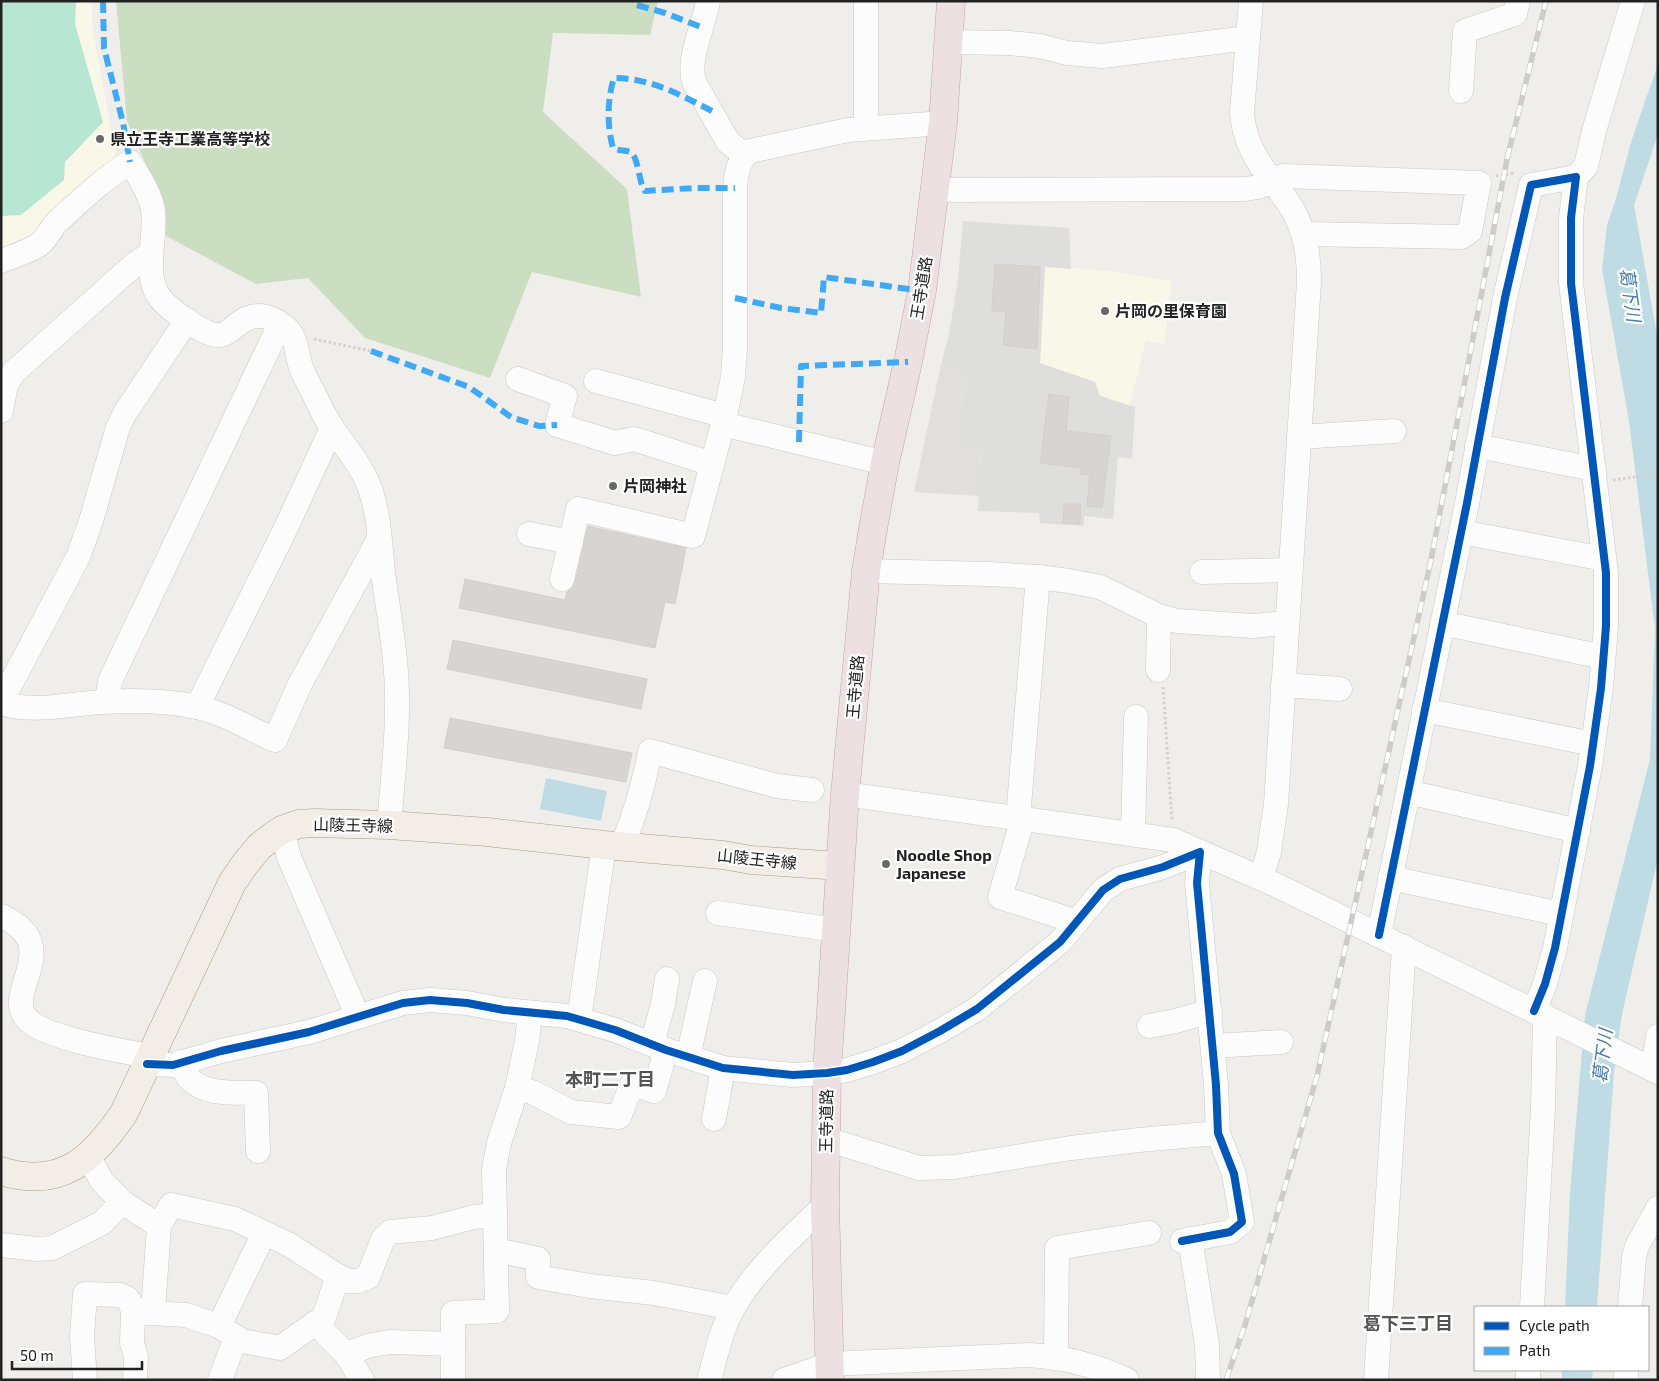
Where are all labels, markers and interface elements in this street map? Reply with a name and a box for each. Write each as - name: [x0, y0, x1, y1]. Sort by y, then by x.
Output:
- place label: 県立王寺工業高等学校: [110, 129, 270, 148]
- marker: 県立王寺工業高等学校: [94, 133, 106, 145]
- street label: 王寺道路: [906, 255, 935, 321]
- water label: 葛下川: [1616, 267, 1646, 325]
- place label: 片岡の里保育園: [1115, 301, 1227, 320]
- marker: 片岡の里保育園: [1099, 305, 1111, 317]
- place label: 片岡神社: [623, 476, 687, 495]
- marker: 片岡神社: [607, 480, 619, 492]
- street label: 王寺道路: [842, 654, 867, 720]
- street label: 山陵王寺線: [313, 814, 393, 835]
- street label: 山陵王寺線: [716, 845, 798, 872]
- place label: Noodle Shop Japanese: [896, 845, 992, 882]
- marker: Noodle Shop Japanese: [880, 858, 892, 870]
- water label: 葛下川: [1588, 1026, 1616, 1084]
- district label: 本町二丁目: [565, 1068, 655, 1090]
- street label: 王寺道路: [815, 1089, 836, 1153]
- legend: [1474, 1306, 1649, 1371]
- district label: 葛下三丁目: [1363, 1312, 1453, 1334]
- text: Cycle path: [1519, 1316, 1590, 1334]
- scale bar: [12, 1338, 142, 1370]
- text: Path: [1519, 1341, 1550, 1359]
- text: 50 m: [20, 1346, 54, 1364]

